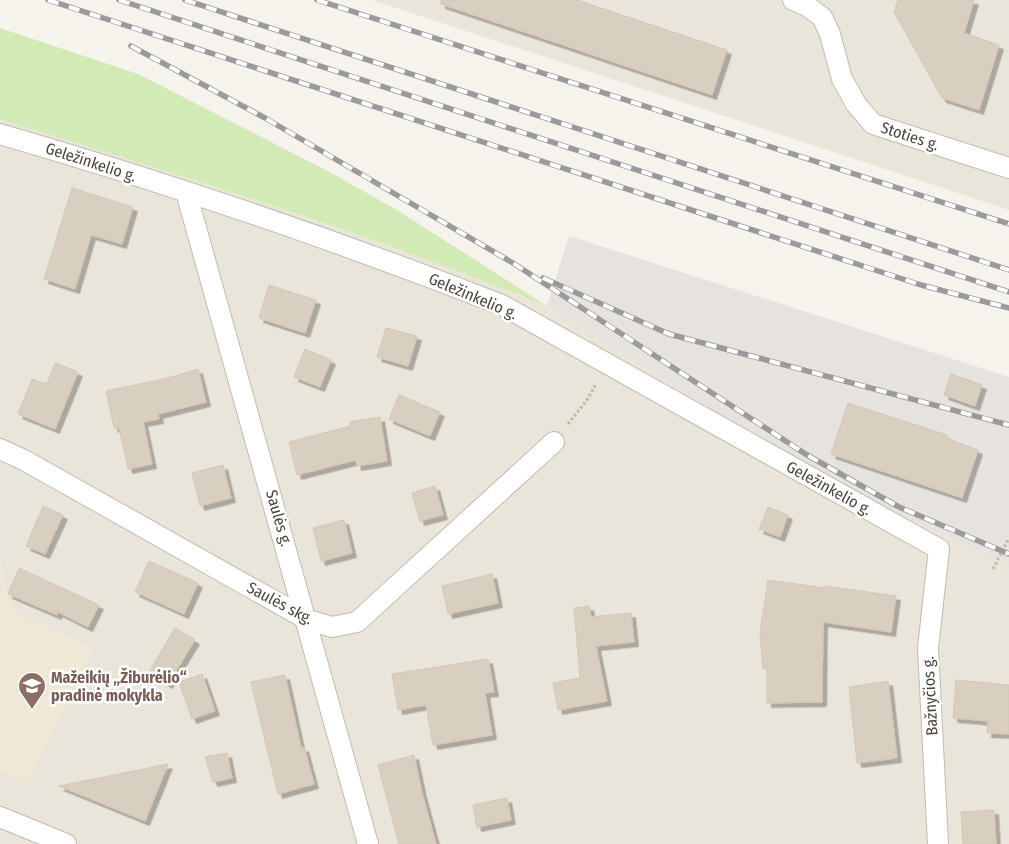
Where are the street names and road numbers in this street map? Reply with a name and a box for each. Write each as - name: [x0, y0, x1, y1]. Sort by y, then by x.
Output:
- street label: Stoties g.: [879, 118, 941, 154]
- street label: Geležinkelio g.: [43, 138, 139, 186]
- street label: Geležinkelio g.: [426, 269, 520, 323]
- street label: Geležinkelio g.: [783, 457, 875, 519]
- street label: Saulės g.: [262, 488, 296, 548]
- street label: Saulės skg.: [244, 578, 316, 628]
- street label: Bažnyčios g.: [918, 656, 942, 736]

